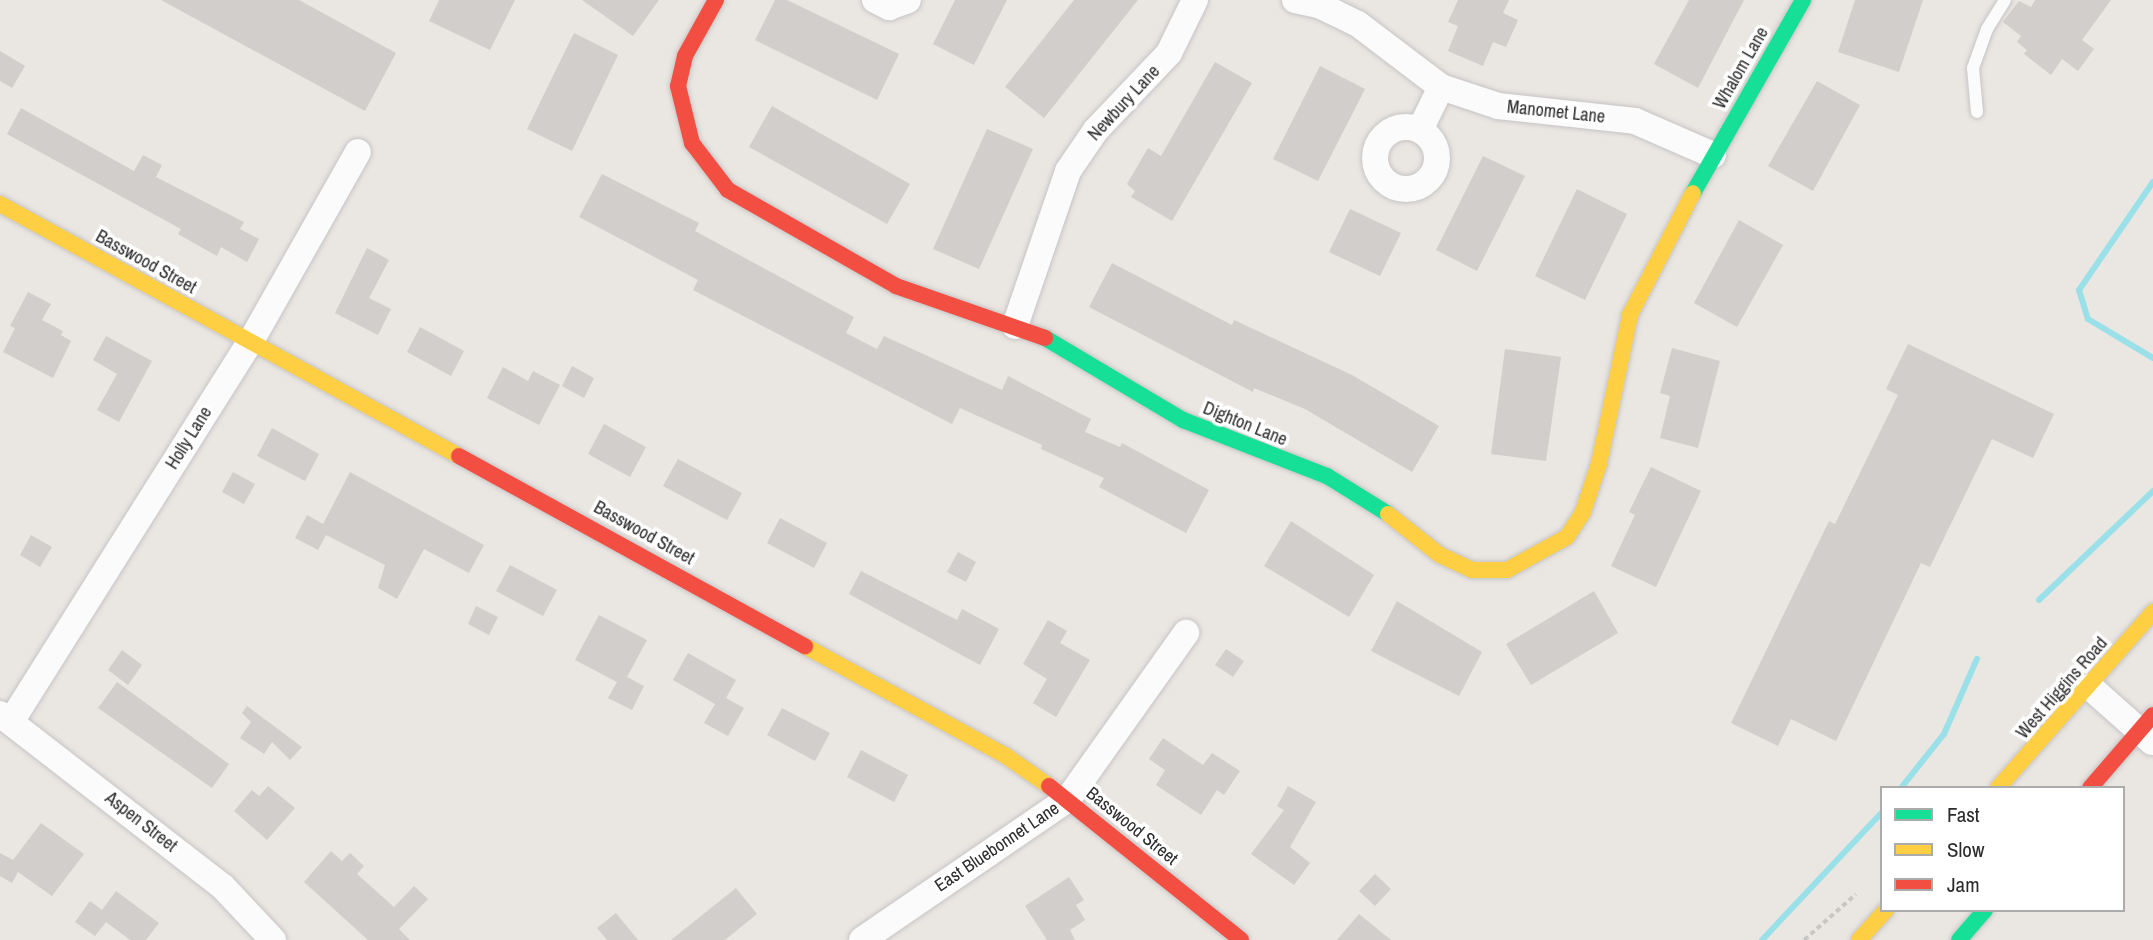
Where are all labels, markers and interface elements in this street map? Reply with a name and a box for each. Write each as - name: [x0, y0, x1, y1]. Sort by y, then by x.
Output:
- street label: Whalom Lane: [1709, 23, 1773, 113]
- street label: Newbury Lane: [1084, 61, 1164, 145]
- street label: Manomet Lane: [1506, 96, 1606, 128]
- street label: Basswood Street: [92, 226, 200, 298]
- street label: Dighton Lane: [1200, 397, 1290, 451]
- street label: Holly Lane: [161, 403, 217, 473]
- street label: Basswood Street: [590, 497, 698, 569]
- street label: West Higgins Road: [2012, 633, 2112, 743]
- street label: Basswood Street: [1082, 782, 1182, 870]
- legend: [1880, 786, 2125, 912]
- street label: Aspen Street: [101, 787, 181, 857]
- street label: East Bluebonnet Lane: [931, 797, 1063, 897]
- text: Fast: [1947, 800, 1980, 829]
- text: Slow: [1947, 835, 1984, 864]
- text: Jam: [1947, 870, 1980, 899]

